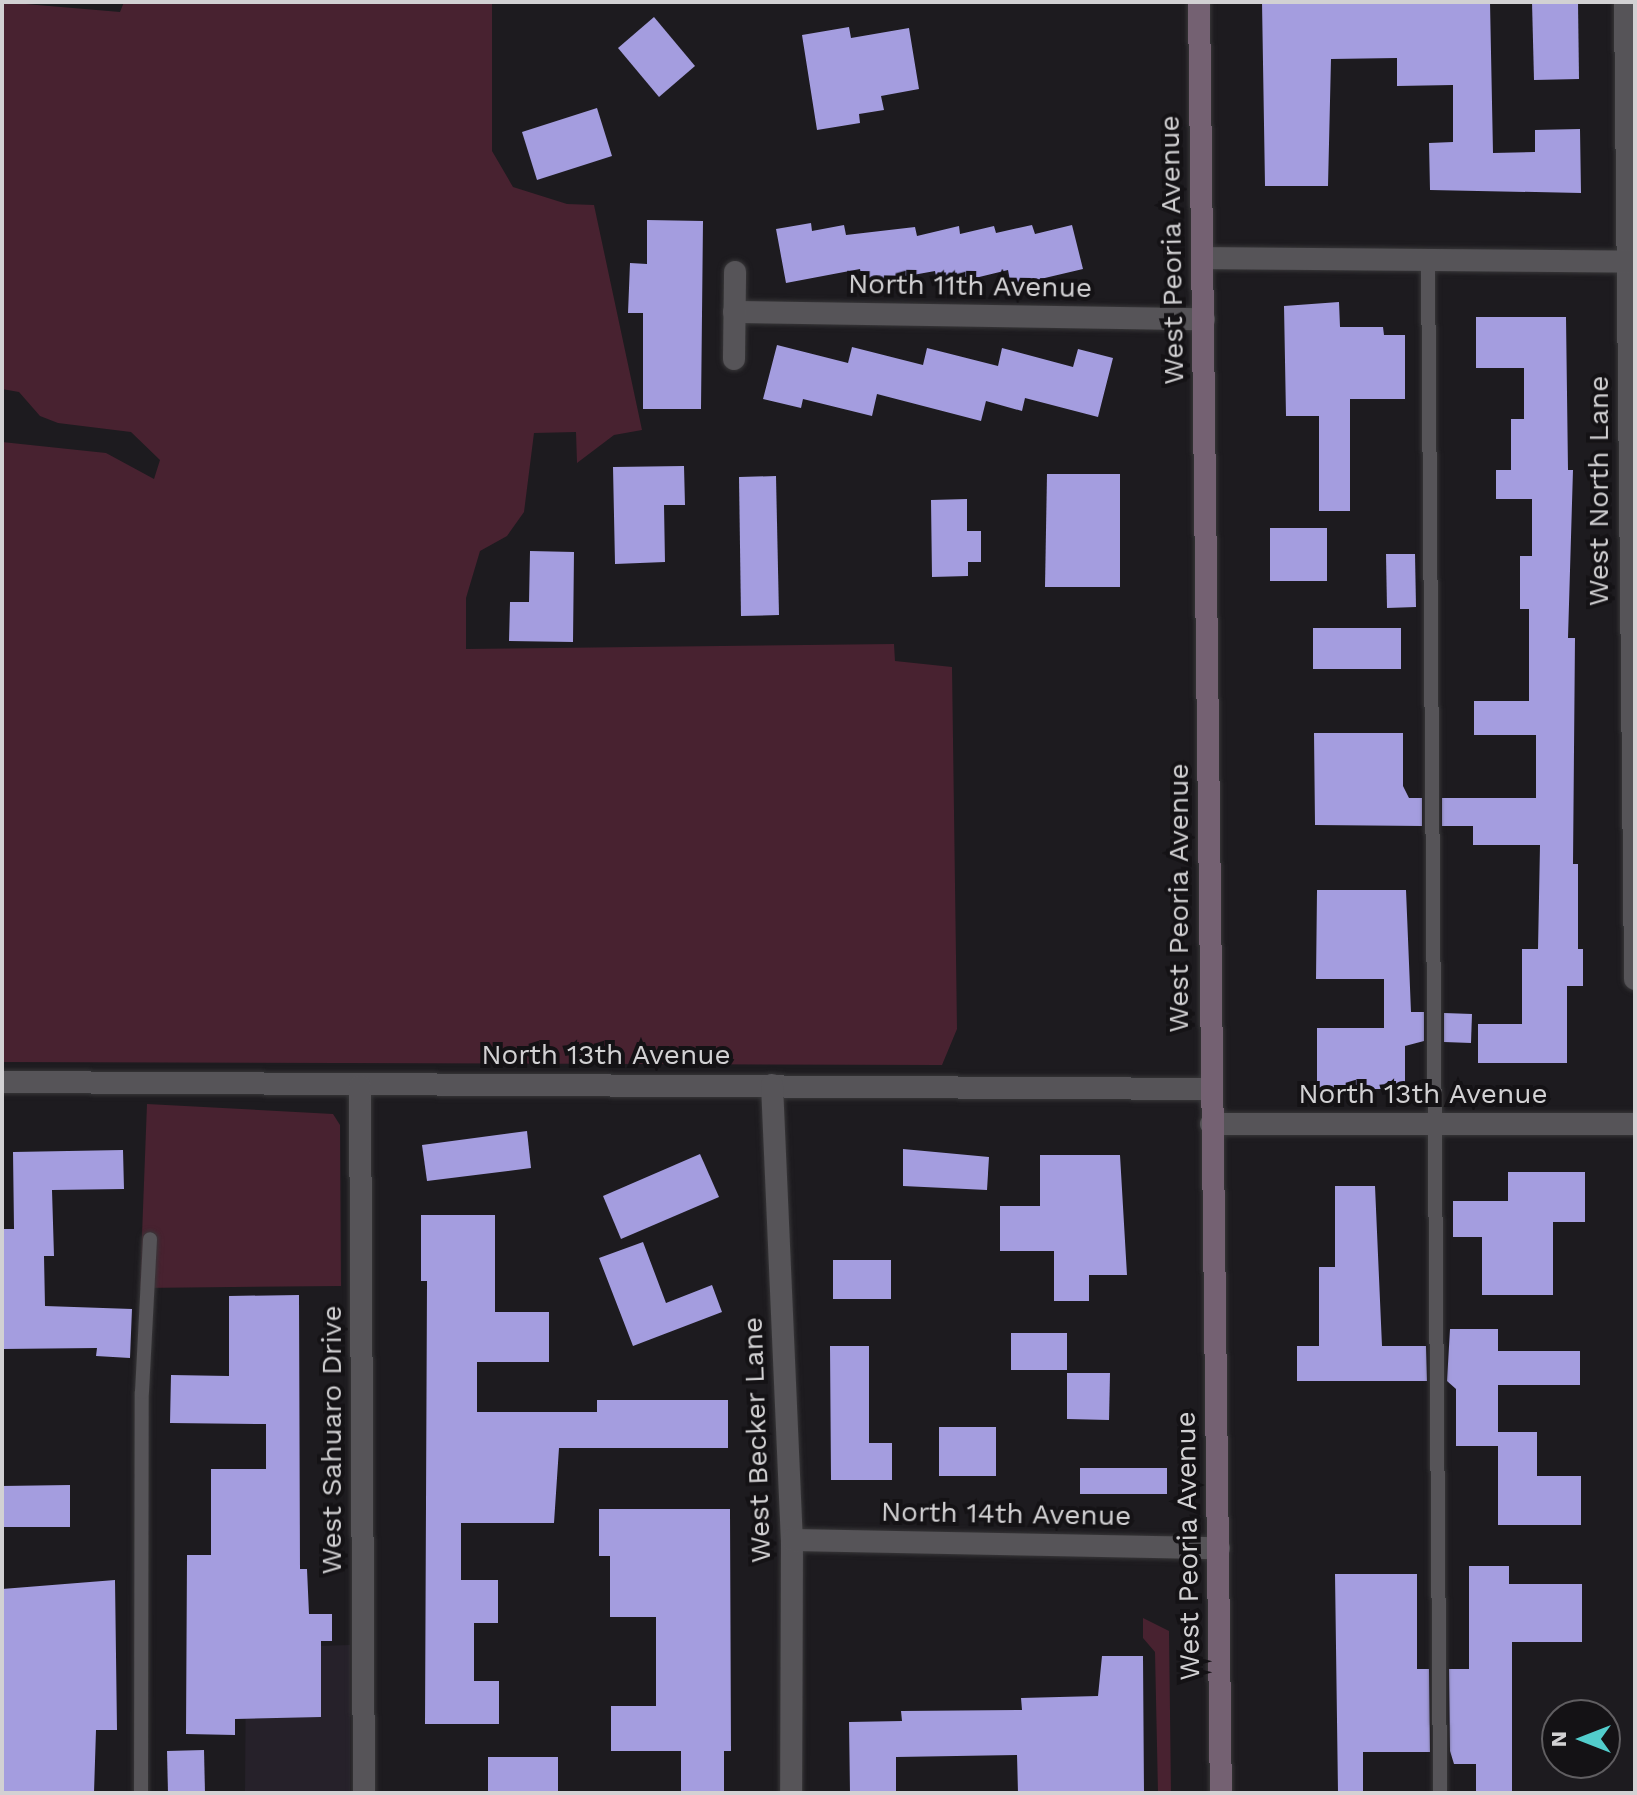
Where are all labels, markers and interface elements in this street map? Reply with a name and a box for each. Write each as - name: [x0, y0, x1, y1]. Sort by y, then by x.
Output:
- street label: West Peoria Avenue: [1153, 114, 1191, 386]
- street label: North 11th Avenue: [847, 267, 1093, 305]
- street label: West North Lane: [1582, 376, 1616, 606]
- street label: West Peoria Avenue: [1162, 762, 1196, 1034]
- street label: North 13th Avenue: [480, 1038, 732, 1072]
- street label: North 13th Avenue: [1297, 1077, 1549, 1111]
- street label: West Sahuaro Drive: [315, 1305, 349, 1575]
- street label: West Becker Lane: [736, 1316, 778, 1564]
- street label: West Peoria Avenue: [1169, 1410, 1207, 1682]
- street label: North 14th Avenue: [880, 1495, 1132, 1533]
- north arrow: [1541, 1699, 1621, 1779]
- text: N: [1546, 1731, 1571, 1747]

